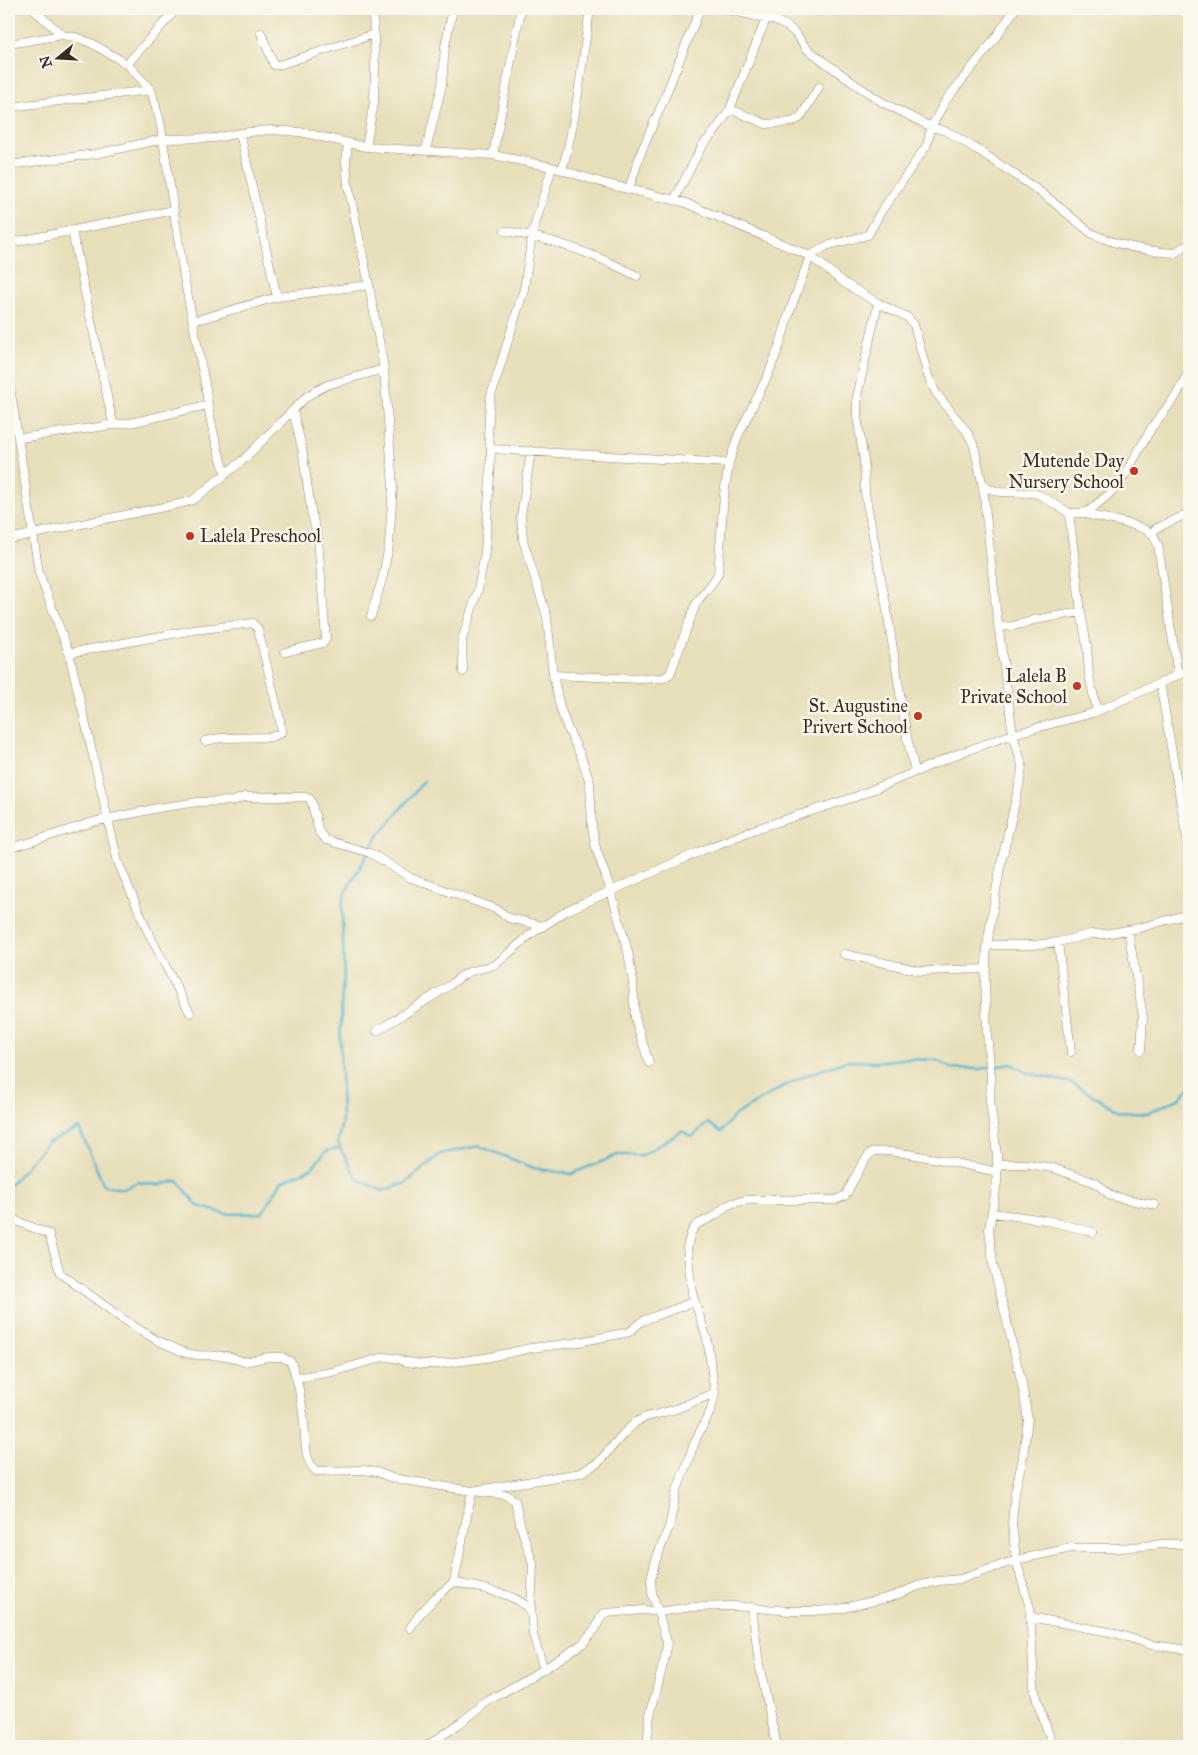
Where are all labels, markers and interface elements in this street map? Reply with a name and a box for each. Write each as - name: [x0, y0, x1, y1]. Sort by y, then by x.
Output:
- north arrow: [32, 32, 82, 82]
- text: N: [36, 53, 56, 70]
- place label: Mutende Day Nursery School: [1008, 450, 1125, 493]
- marker: Mutende Day Nursery School: [1128, 465, 1140, 477]
- place label: Lalela Preschool: [200, 525, 321, 547]
- marker: Lalela Preschool: [184, 530, 196, 542]
- place label: Lalela B Private School: [960, 665, 1067, 708]
- marker: Lalela B Private School: [1071, 680, 1083, 692]
- place label: St. Augustine Privert School: [802, 695, 908, 738]
- marker: St. Augustine Privert School: [912, 710, 924, 722]

